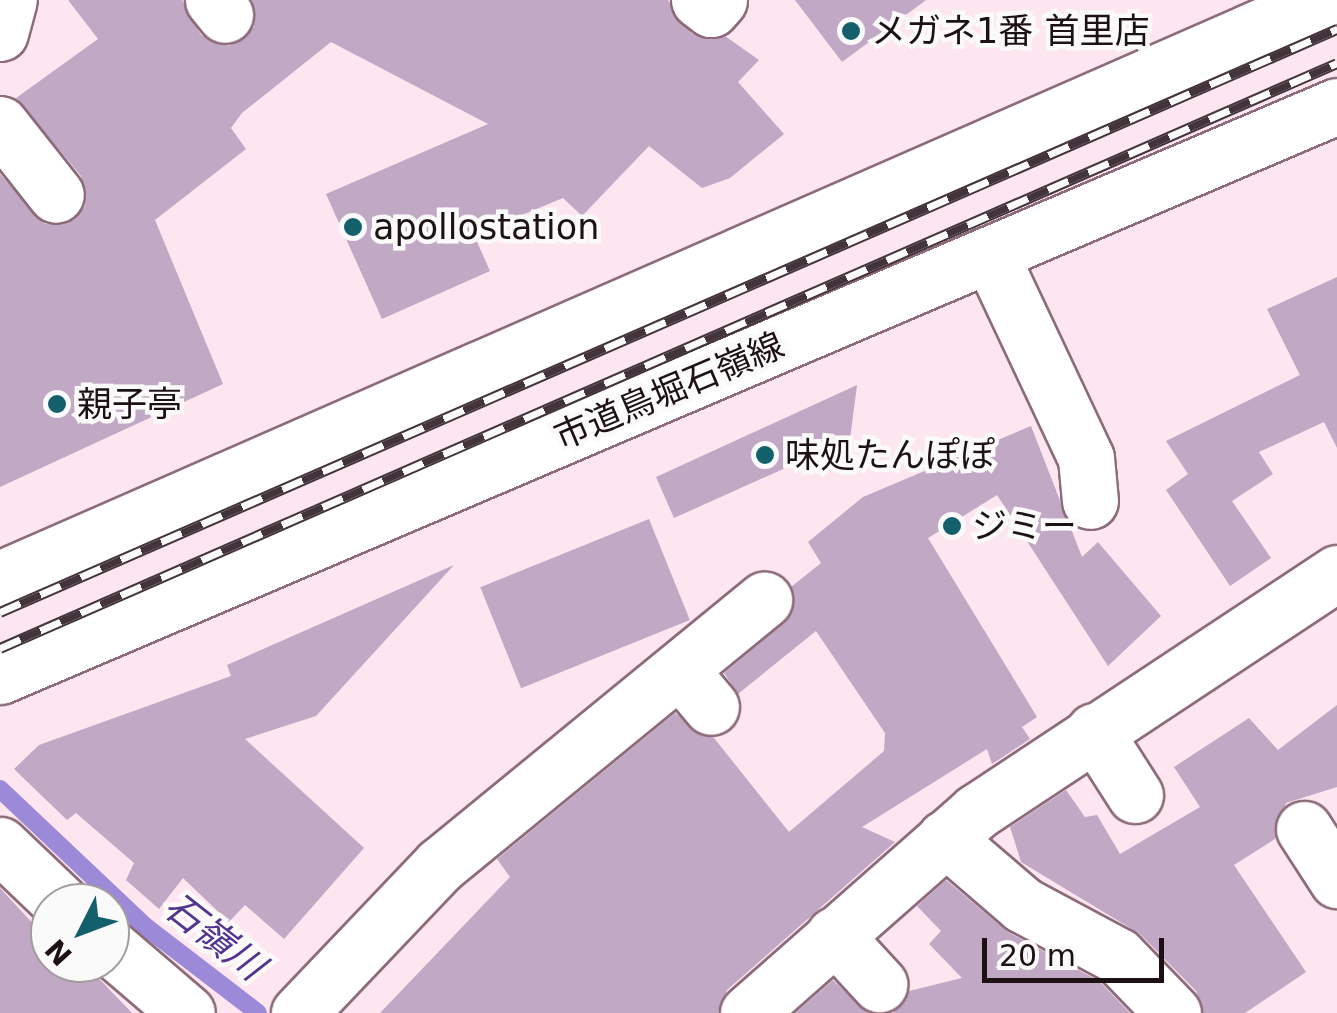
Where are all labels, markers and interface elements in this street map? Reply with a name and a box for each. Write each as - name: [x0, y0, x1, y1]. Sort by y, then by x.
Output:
- place label: メガネ1番 首里店: [871, 10, 1149, 52]
- marker: メガネ1番 首里店: [840, 20, 862, 42]
- place label: apollostation: [373, 206, 599, 248]
- marker: apollostation: [342, 216, 364, 238]
- street label: 市道鳥堀石嶺線: [548, 324, 790, 458]
- place label: 親子亭: [77, 383, 182, 425]
- marker: 親子亭: [46, 393, 68, 415]
- place label: 味処たんぽぽ: [785, 434, 995, 476]
- marker: 味処たんぽぽ: [754, 444, 776, 466]
- place label: ジミー: [972, 505, 1077, 547]
- marker: ジミー: [941, 515, 963, 537]
- north arrow: [30, 883, 130, 983]
- water label: 石嶺川: [155, 884, 273, 990]
- scale bar: [987, 918, 1170, 980]
- text: N: [39, 932, 79, 972]
- text: 20 m: [999, 938, 1076, 973]

